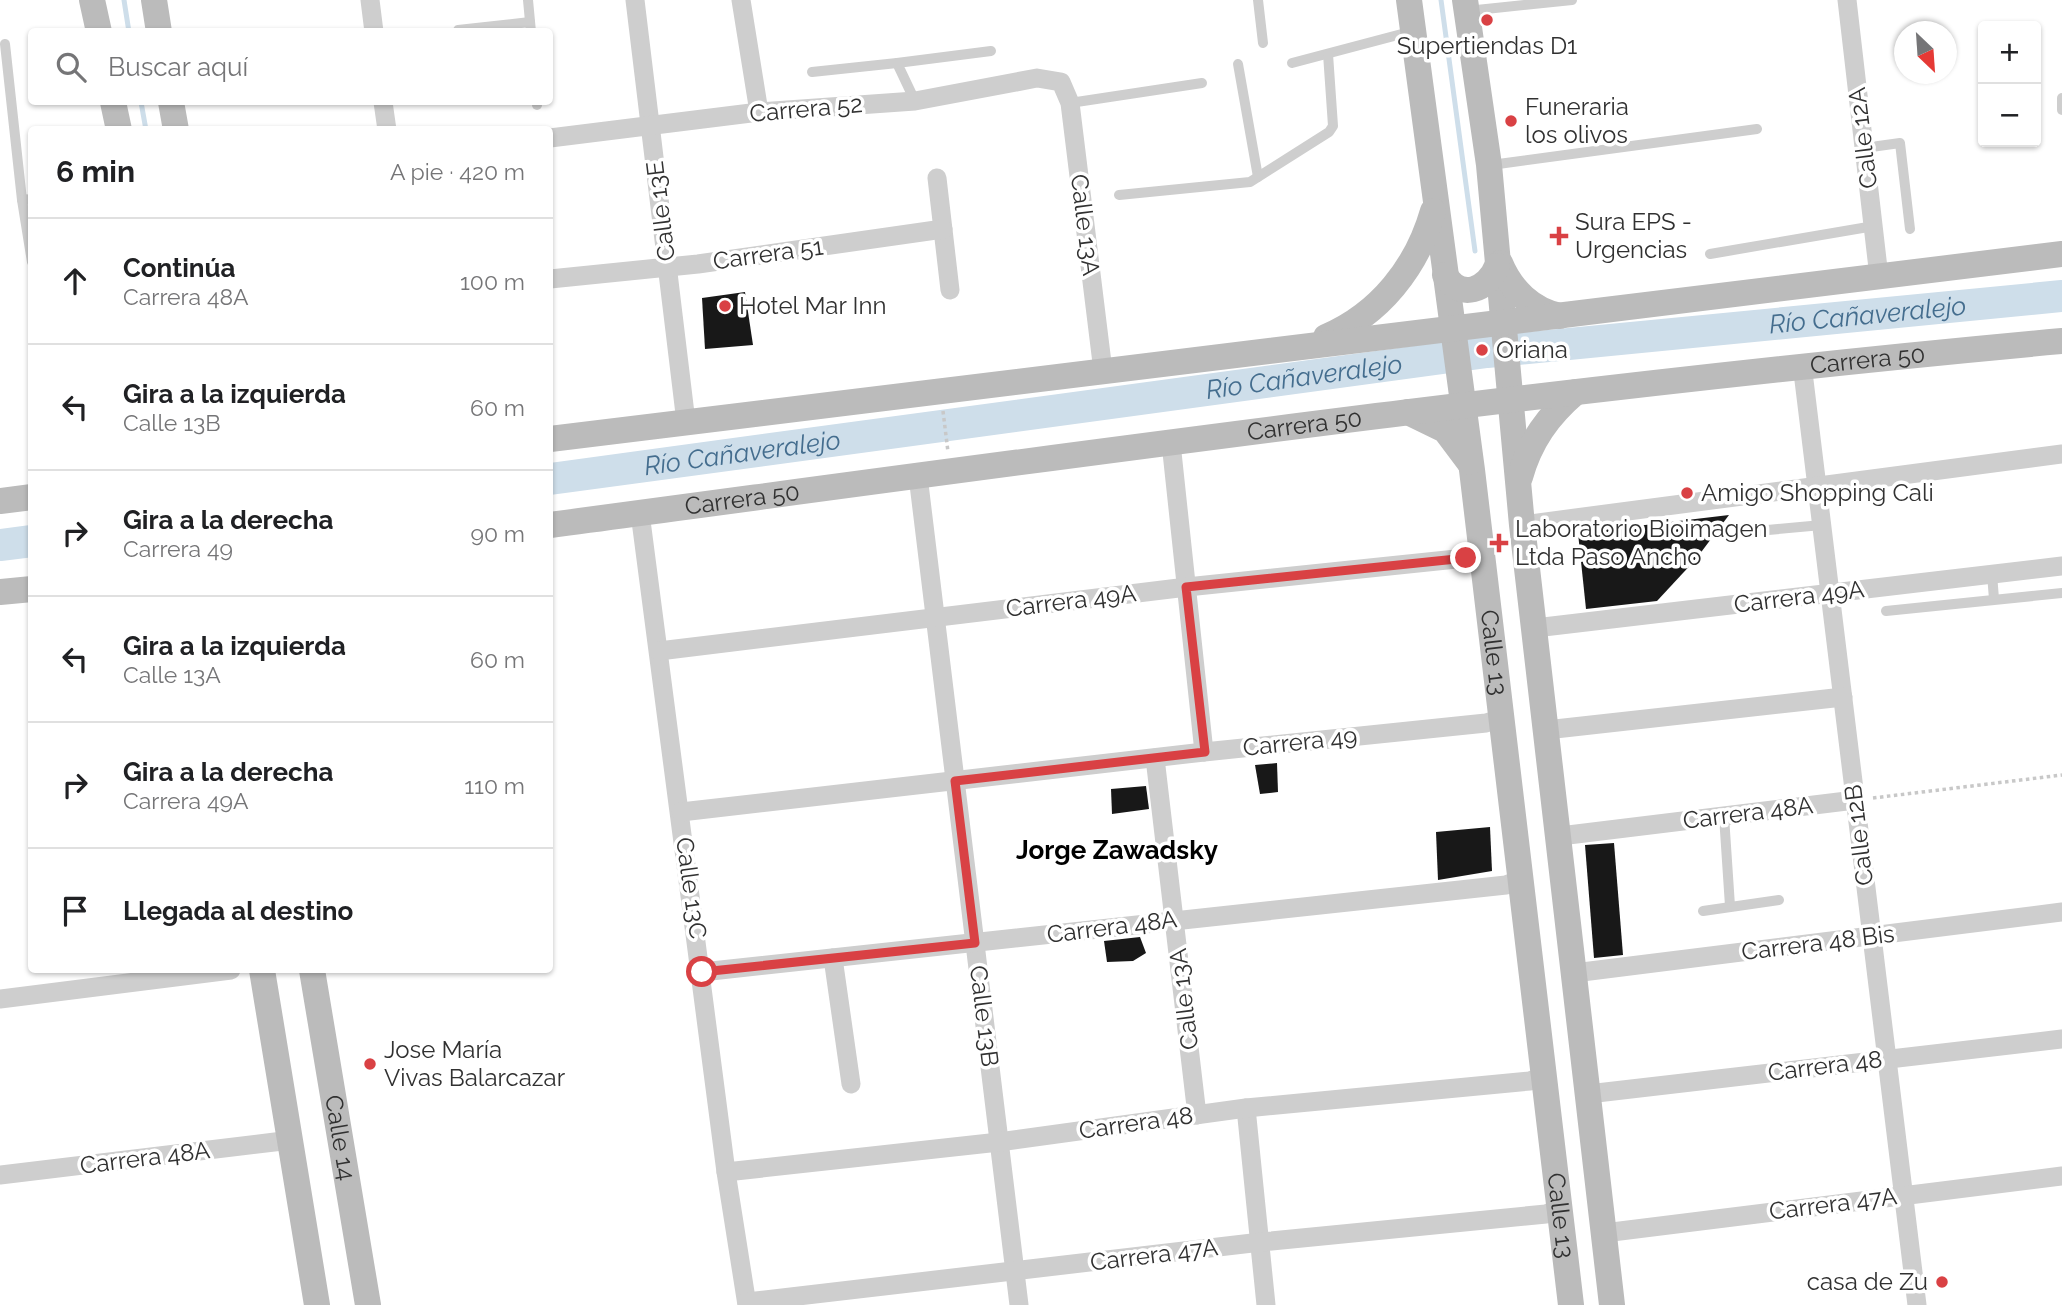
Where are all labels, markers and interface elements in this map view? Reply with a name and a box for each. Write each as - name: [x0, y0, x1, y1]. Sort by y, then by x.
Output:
- marker: Supertiendas D1: [1479, 12, 1495, 28]
- north arrow: [1894, 21, 1957, 84]
- map controls: [1978, 21, 2041, 147]
- button: +: [1978, 21, 2041, 84]
- search box: [28, 28, 553, 105]
- place label: Supertiendas D1: [1397, 31, 1577, 60]
- icon: search: [52, 48, 90, 86]
- text: Buscar aquí: [108, 52, 248, 82]
- button: −: [1978, 84, 2041, 147]
- street label: Calle 12A: [1842, 86, 1883, 190]
- street label: Carrera 52: [748, 89, 864, 128]
- place label: Funeraria los olivos: [1525, 92, 1629, 149]
- marker: Funeraria los olivos: [1503, 113, 1519, 129]
- text: 6 min: [56, 154, 135, 189]
- text: A pie · 420 m: [390, 158, 525, 185]
- street label: Calle 13E: [640, 159, 681, 263]
- street label: Calle 13A: [1065, 172, 1106, 277]
- place label: Sura EPS - Urgencias: [1575, 207, 1692, 264]
- marker: Sura EPS - Urgencias: [1549, 226, 1569, 246]
- street label: Carrera 51: [711, 231, 825, 276]
- text: Continúa: [123, 253, 235, 283]
- icon: ahead: [56, 262, 94, 300]
- text: 100 m: [460, 268, 525, 295]
- text: Carrera 48A: [123, 283, 249, 310]
- water label: Río Cañaveralejo: [1768, 290, 1968, 339]
- place label: Hotel Mar Inn: [739, 291, 886, 320]
- marker: Hotel Mar Inn: [717, 298, 733, 314]
- place label: Oriana: [1496, 335, 1568, 364]
- street label: Carrera 50: [1809, 339, 1926, 380]
- marker: Oriana: [1474, 342, 1490, 358]
- water label: Río Cañaveralejo: [1204, 349, 1404, 405]
- text: Gira a la izquierda: [123, 379, 346, 409]
- icon: left: [56, 388, 94, 426]
- text: 60 m: [470, 394, 525, 421]
- street label: Carrera 50: [1245, 403, 1363, 446]
- text: Calle 13B: [123, 409, 221, 436]
- water label: Río Cañaveralejo: [642, 425, 842, 481]
- street label: Carrera 50: [683, 477, 801, 521]
- place label: Amigo Shopping Cali: [1701, 478, 1934, 507]
- marker: Amigo Shopping Cali: [1679, 485, 1695, 501]
- text: Gira a la derecha: [123, 505, 333, 535]
- icon: right: [56, 514, 94, 552]
- place label: Laboratorio Bioimagen Ltda Paso Ancho: [1515, 514, 1767, 571]
- text: 90 m: [470, 520, 525, 547]
- marker: Laboratorio Bioimagen Ltda Paso Ancho: [1489, 533, 1509, 553]
- text: Carrera 49: [123, 535, 233, 562]
- route end: [1450, 542, 1481, 573]
- street label: Carrera 49A: [1732, 574, 1866, 619]
- street label: Carrera 49A: [1004, 578, 1138, 623]
- street label: Calle 13: [1475, 608, 1514, 697]
- text: Gira a la izquierda: [123, 631, 346, 661]
- icon: left: [56, 640, 94, 678]
- text: 60 m: [470, 646, 525, 673]
- text: Calle 13A: [123, 661, 221, 688]
- street label: Carrera 49: [1241, 721, 1359, 762]
- text: Gira a la derecha: [123, 757, 333, 787]
- icon: right: [56, 766, 94, 804]
- text: 110 m: [464, 772, 525, 799]
- street label: Calle 12B: [1838, 783, 1879, 887]
- text: Carrera 49A: [123, 787, 249, 814]
- street label: Carrera 48A: [1681, 790, 1815, 835]
- street label: Calle 13C: [670, 835, 713, 941]
- district label: Jorge Zawadsky: [1016, 835, 1218, 865]
- icon: arrive: [56, 892, 94, 930]
- text: Llegada al destino: [123, 896, 353, 926]
- street label: Carrera 48A: [1045, 904, 1179, 949]
- street label: Carrera 48 Bis: [1740, 919, 1896, 966]
- street label: Calle 13A: [1163, 947, 1204, 1052]
- route start: [686, 956, 717, 987]
- street label: Calle 13B: [964, 964, 1005, 1068]
- place label: Jose María Vivas Balarcazar: [384, 1035, 566, 1092]
- street label: Carrera 48: [1766, 1044, 1884, 1087]
- marker: Jose María Vivas Balarcazar: [362, 1056, 378, 1072]
- street label: Calle 14: [319, 1093, 362, 1183]
- street label: Carrera 48: [1077, 1100, 1195, 1145]
- street label: Carrera 48A: [78, 1135, 212, 1180]
- street label: Calle 13: [1541, 1171, 1580, 1260]
- street label: Carrera 47A: [1767, 1181, 1899, 1226]
- street label: Carrera 47A: [1088, 1232, 1220, 1277]
- place label: casa de Zu: [1807, 1267, 1928, 1296]
- marker: casa de Zu: [1934, 1274, 1950, 1290]

